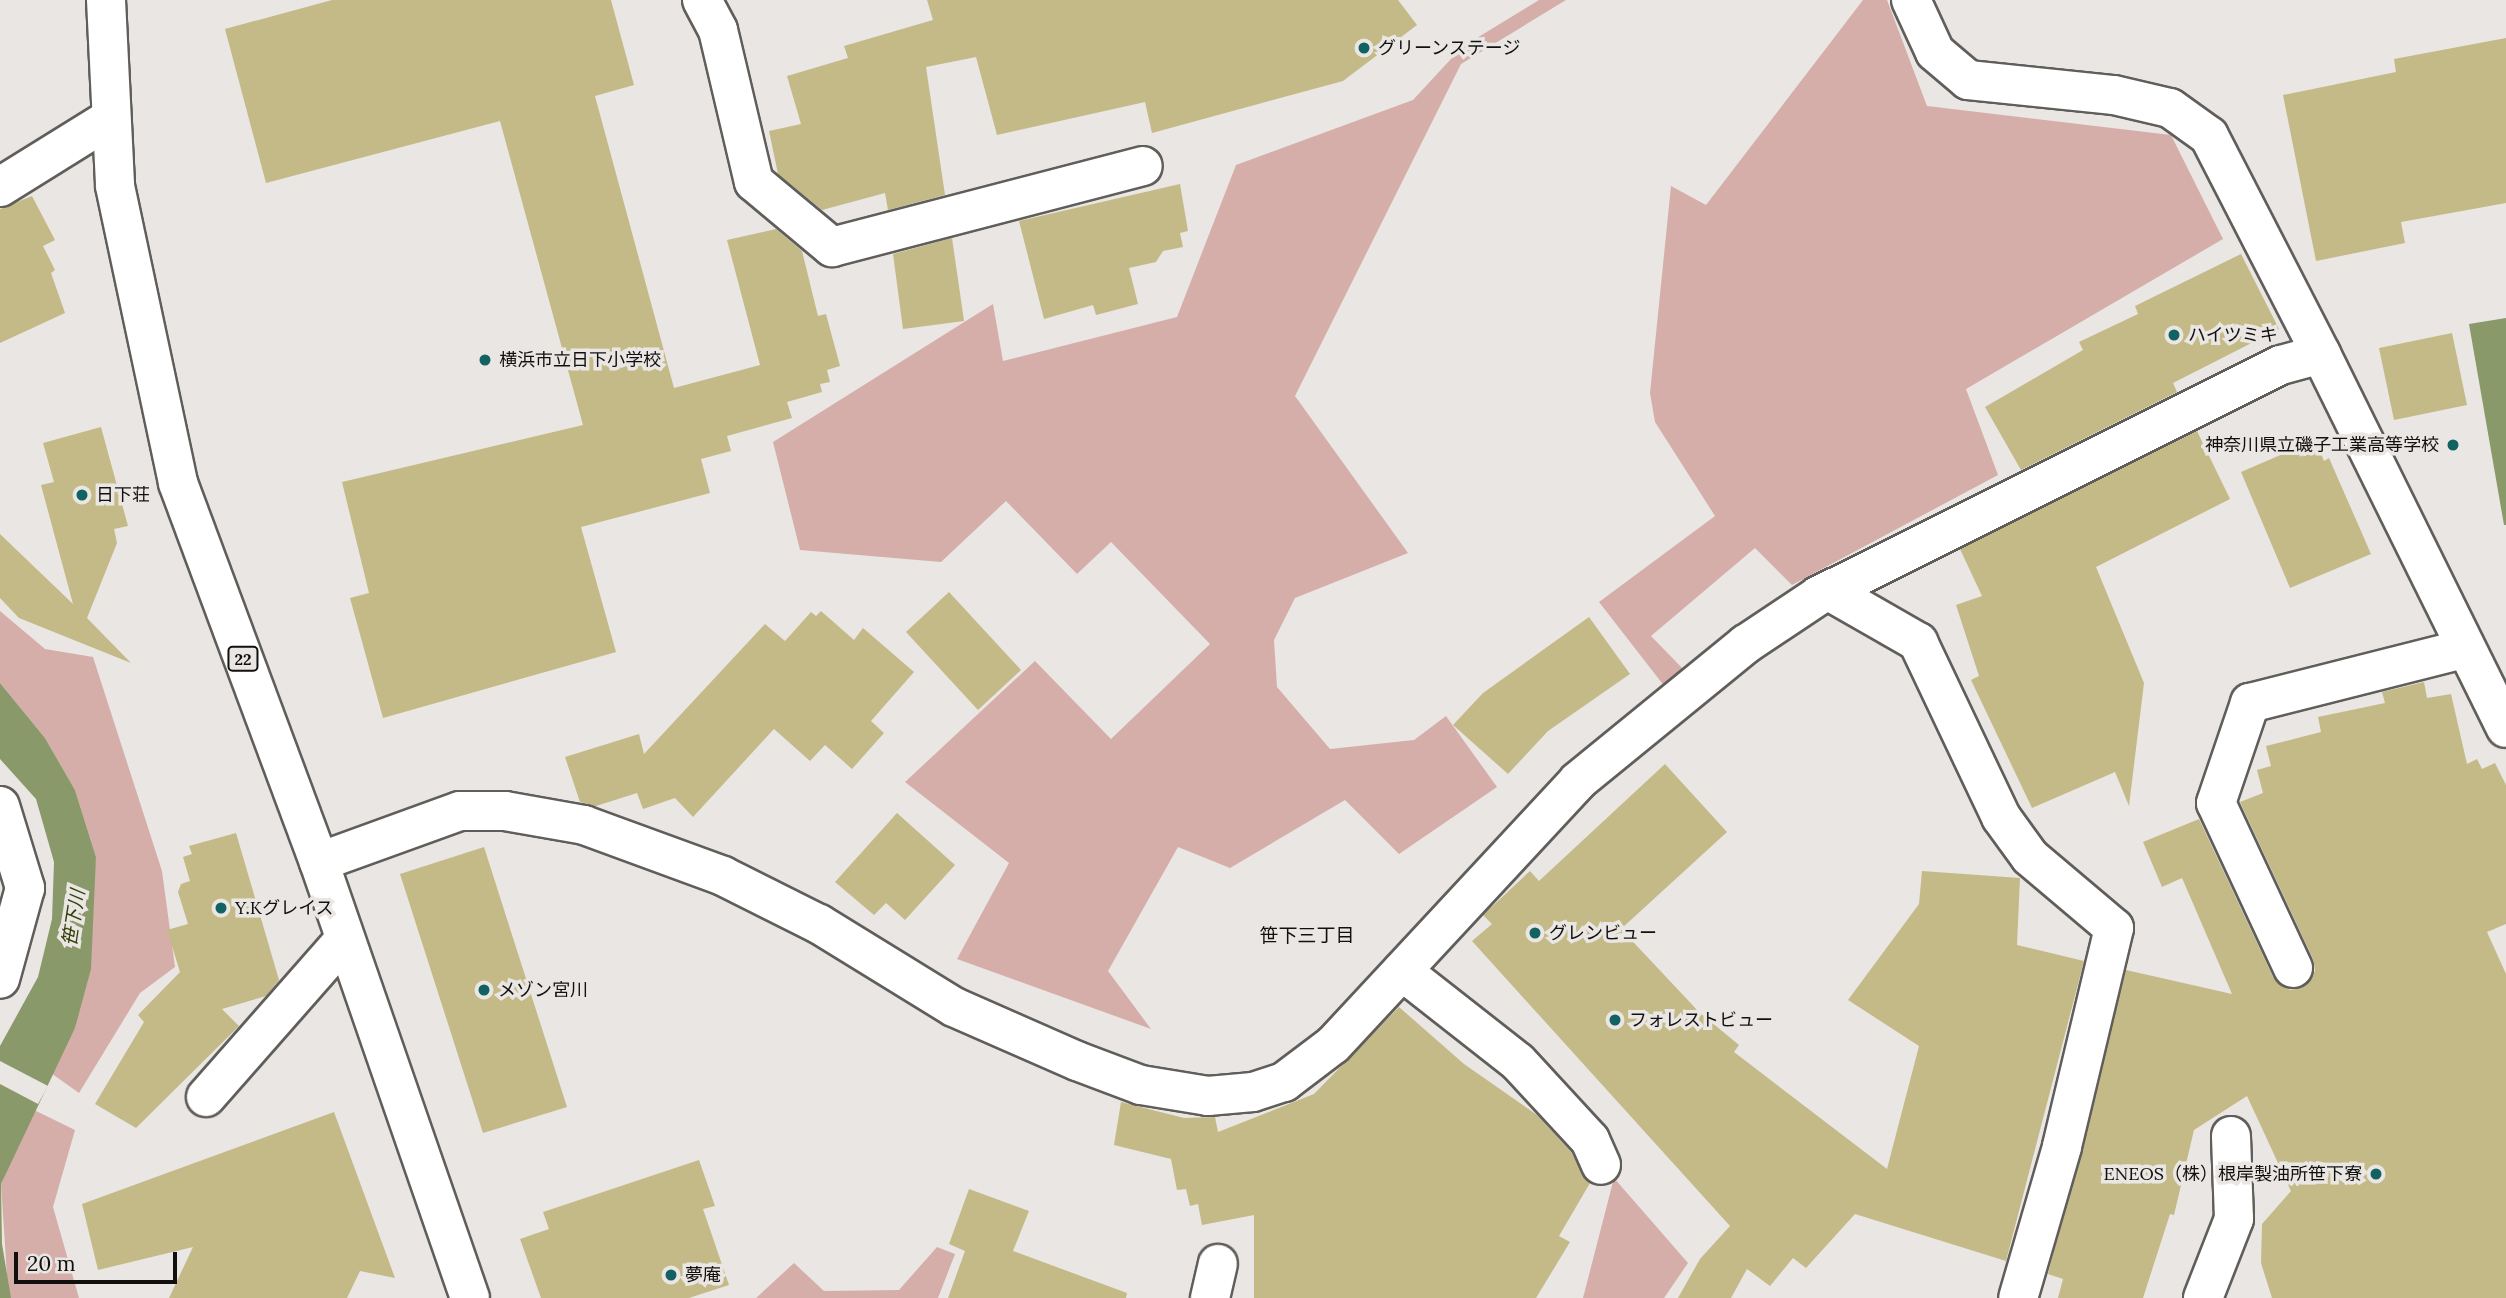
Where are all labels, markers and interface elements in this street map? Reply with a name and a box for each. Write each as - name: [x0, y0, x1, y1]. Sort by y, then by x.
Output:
- place label: グリーンステージ: [1378, 37, 1522, 59]
- marker: グリーンステージ: [1356, 40, 1372, 56]
- place label: ハイツミキ: [2188, 324, 2278, 346]
- marker: ハイツミキ: [2166, 327, 2182, 343]
- place label: 横浜市立日下小学校: [499, 349, 661, 371]
- marker: 横浜市立日下小学校: [477, 352, 493, 368]
- place label: 神奈川県立磯子工業高等学校: [2205, 434, 2439, 456]
- marker: 神奈川県立磯子工業高等学校: [2445, 437, 2461, 453]
- place label: 日下荘: [96, 484, 150, 506]
- marker: 日下荘: [74, 487, 90, 503]
- road number: 22: [227, 646, 259, 672]
- water label: 笹下川: [58, 888, 90, 948]
- place label: Y.Kグレイス: [235, 897, 334, 919]
- marker: Y.Kグレイス: [213, 900, 229, 916]
- place label: グレンビュー: [1549, 922, 1657, 944]
- district label: 笹下三丁目: [1260, 925, 1354, 947]
- marker: グレンビュー: [1527, 925, 1543, 941]
- place label: メゾン宮川: [498, 979, 588, 1001]
- marker: メゾン宮川: [476, 982, 492, 998]
- place label: フォレストビュー: [1629, 1009, 1773, 1031]
- marker: フォレストビュー: [1607, 1012, 1623, 1028]
- place label: ENEOS（株）根岸製油所笹下寮: [2103, 1163, 2362, 1185]
- marker: ENEOS（株）根岸製油所笹下寮: [2368, 1166, 2384, 1182]
- scale bar: [18, 1238, 180, 1282]
- text: 20 m: [27, 1250, 76, 1277]
- place label: 夢庵: [685, 1264, 721, 1286]
- marker: 夢庵: [663, 1267, 679, 1283]

